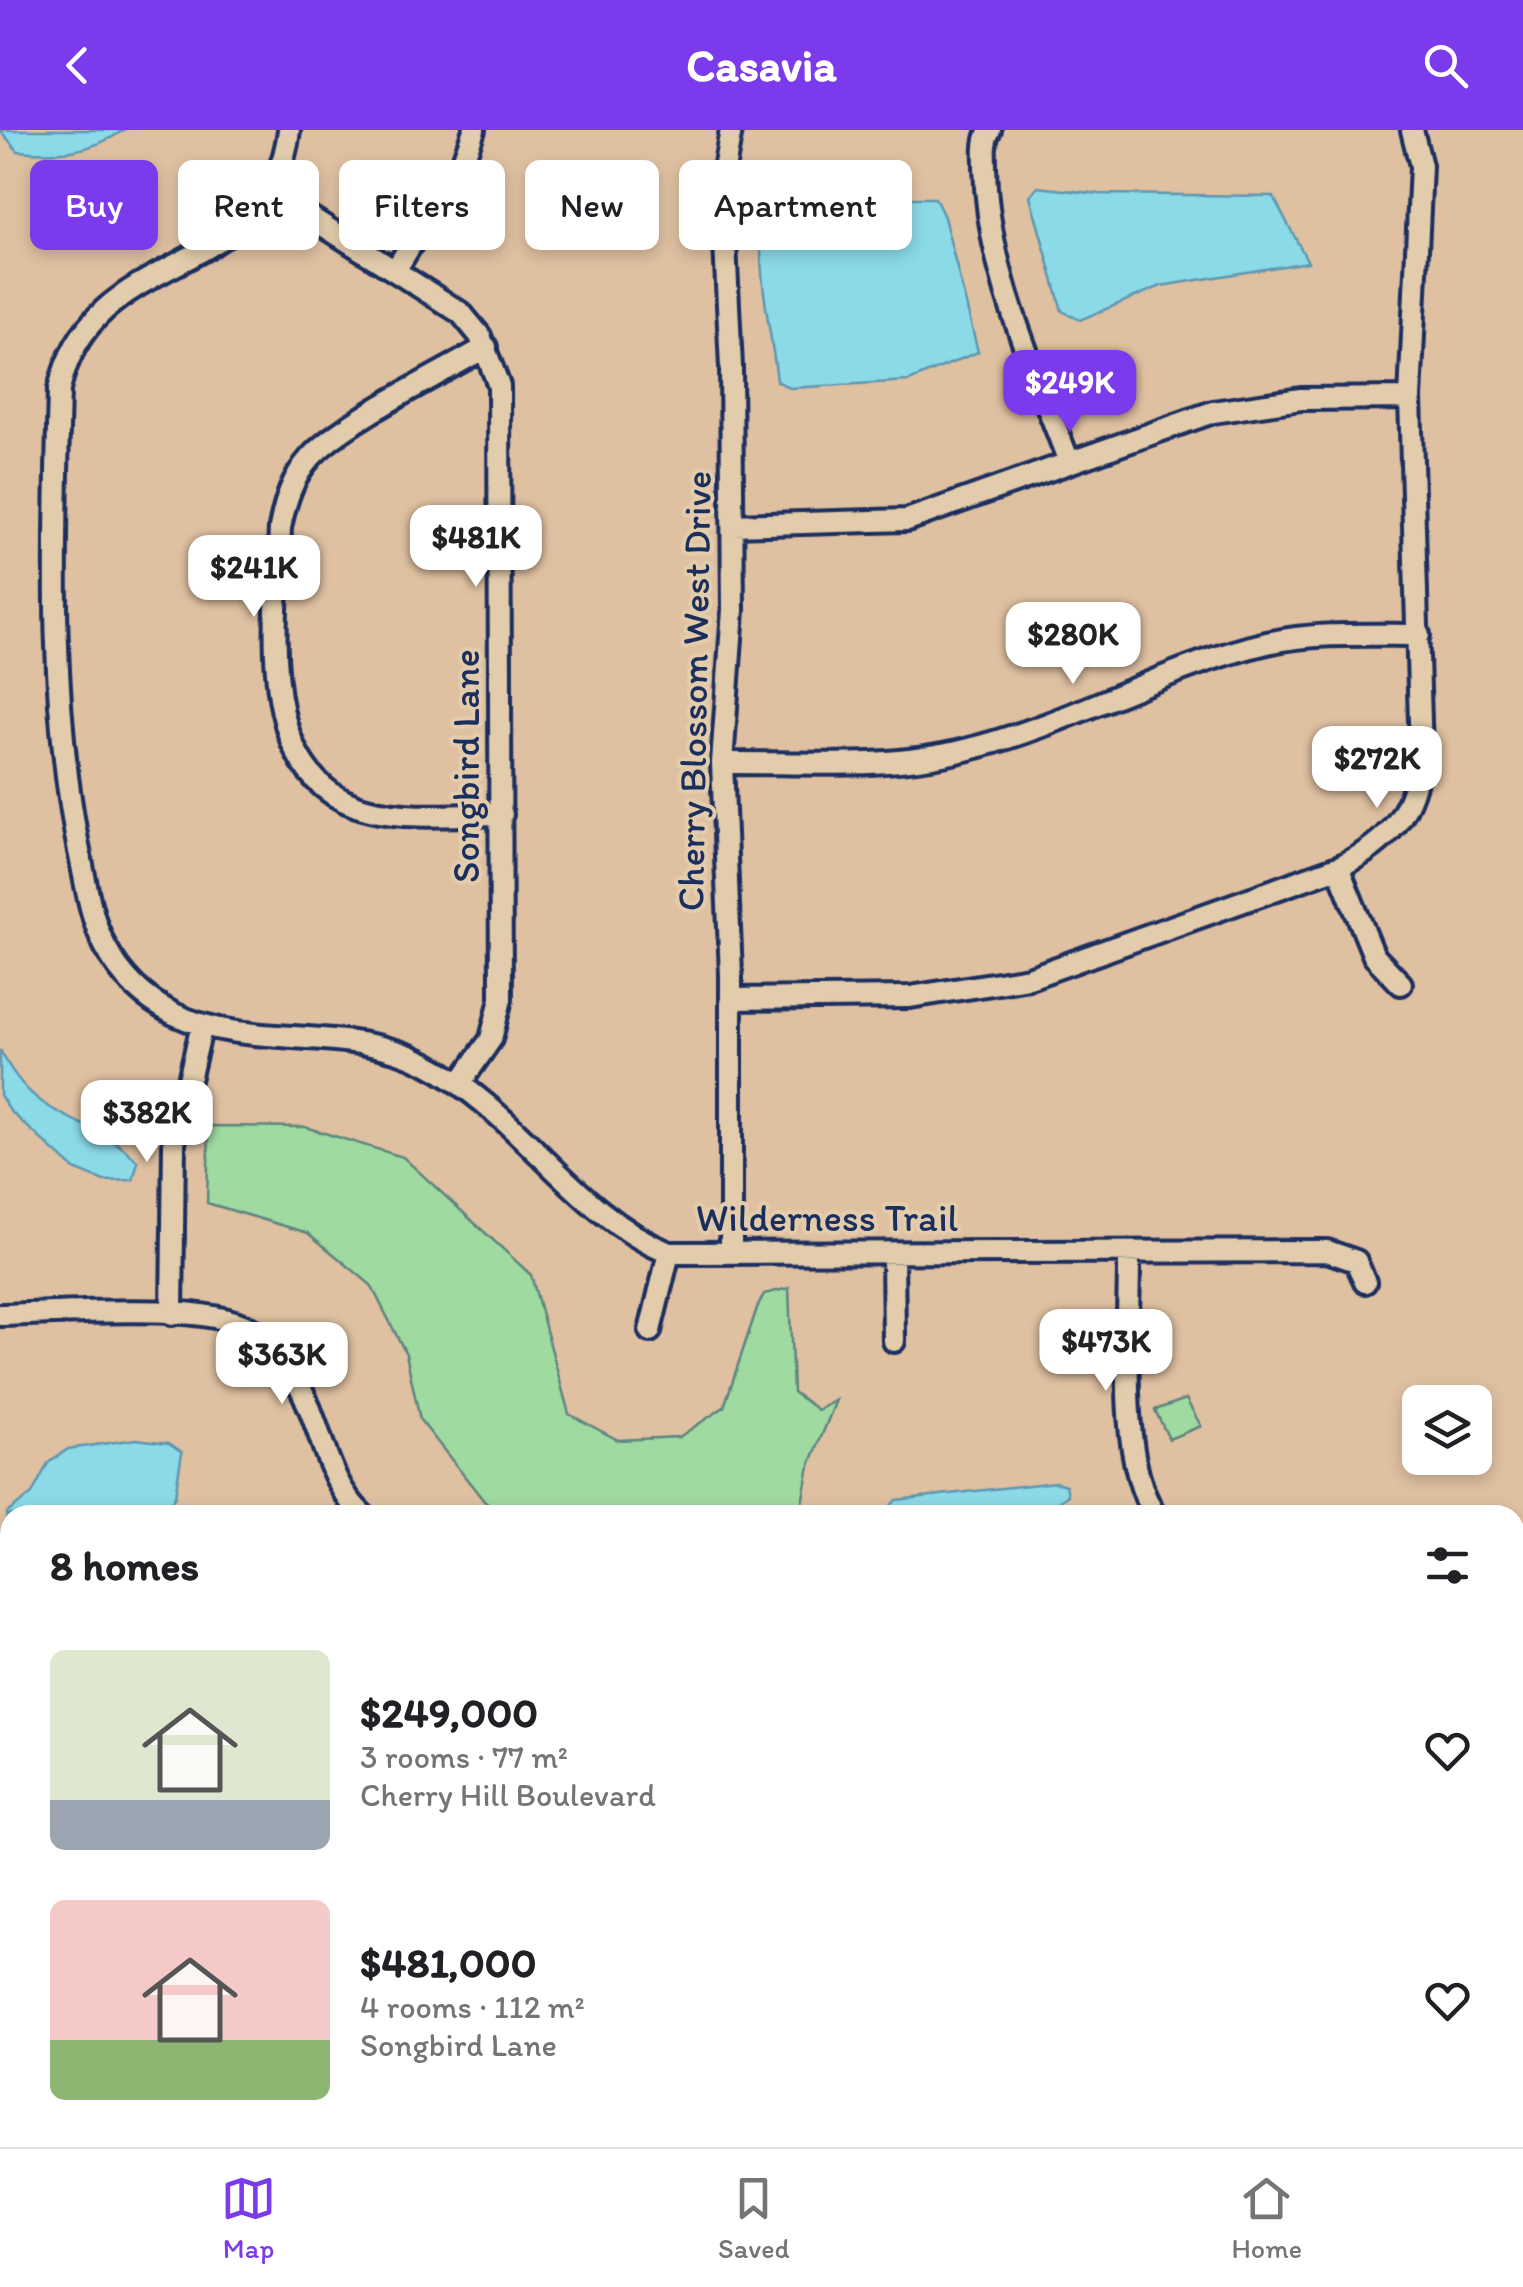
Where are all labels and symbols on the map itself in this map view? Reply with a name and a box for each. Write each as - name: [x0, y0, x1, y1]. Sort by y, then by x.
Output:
- pin: $249K: [1000, 350, 1140, 435]
- street label: Cherry Blossom West Drive: [667, 470, 721, 912]
- pin: $481K: [406, 505, 546, 590]
- pin: $241K: [184, 535, 324, 620]
- pin: $280K: [1003, 602, 1143, 687]
- street label: Songbird Lane: [443, 649, 489, 883]
- pin: $272K: [1307, 726, 1447, 811]
- pin: $382K: [77, 1080, 217, 1165]
- street label: Wilderness Trail: [696, 1195, 959, 1241]
- pin: $473K: [1036, 1309, 1176, 1394]
- pin: $363K: [212, 1322, 352, 1407]

